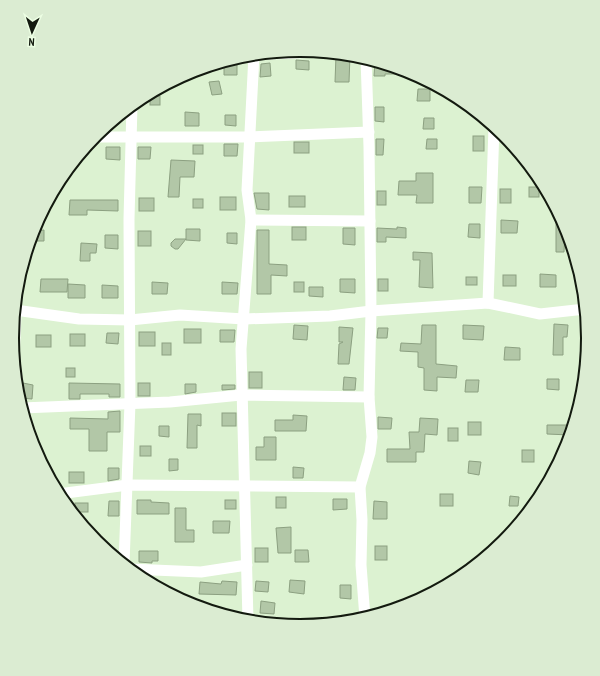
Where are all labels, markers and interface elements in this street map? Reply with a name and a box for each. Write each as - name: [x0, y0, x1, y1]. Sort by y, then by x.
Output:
- north arrow: [12, 12, 52, 52]
- text: N: [28, 35, 35, 49]

